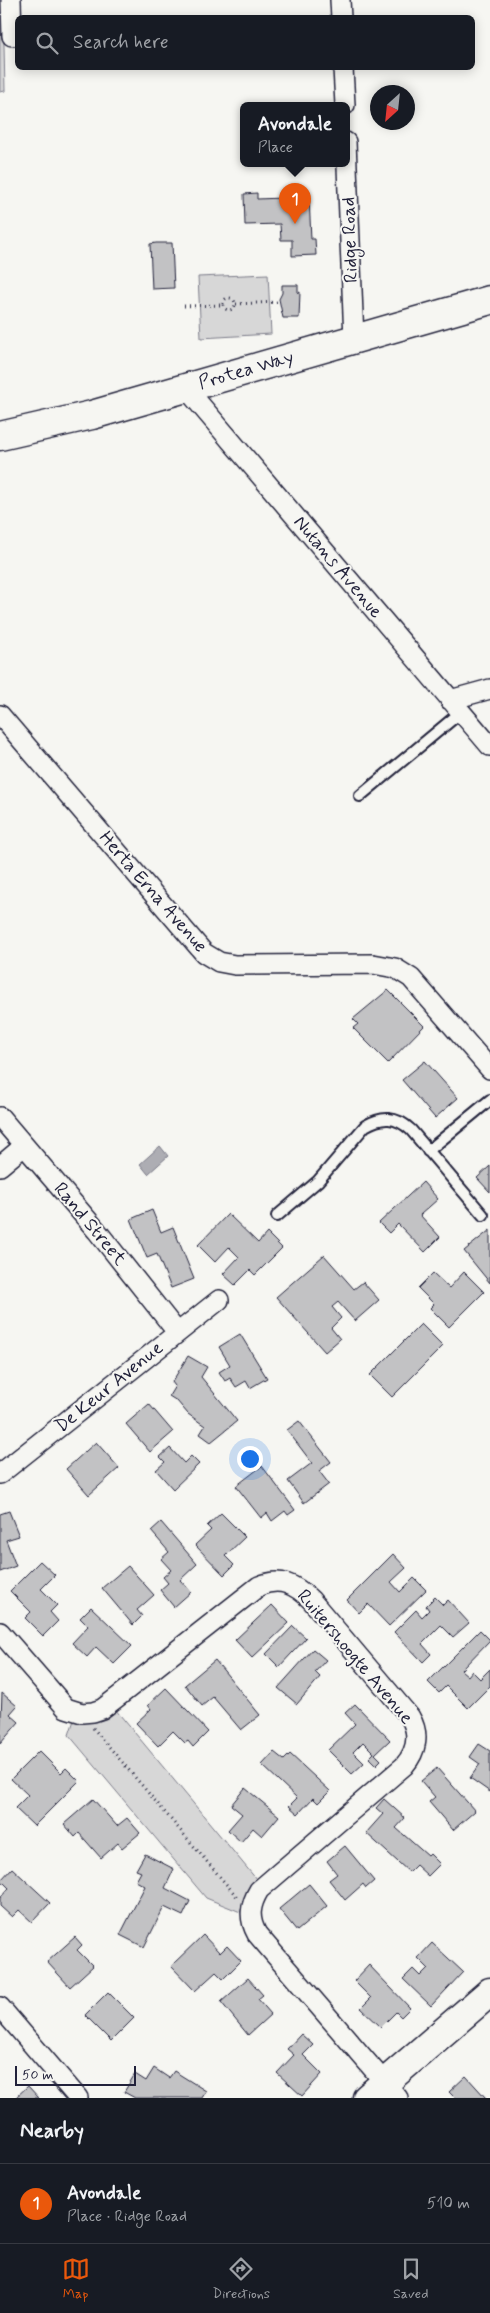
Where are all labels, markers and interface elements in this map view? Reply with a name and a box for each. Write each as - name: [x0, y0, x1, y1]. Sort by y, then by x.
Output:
- search box: [15, 15, 475, 70]
- icon: search: [33, 29, 61, 57]
- text: Search here: [73, 30, 169, 55]
- north arrow: [370, 85, 415, 130]
- popup: [240, 102, 350, 167]
- text: Avondale: [258, 112, 332, 137]
- text: Place: [258, 137, 293, 158]
- pin: 1: [279, 183, 311, 224]
- street label: Ridge Road: [336, 196, 366, 283]
- street label: Protea Way: [196, 344, 296, 396]
- street label: Nutans Avenue: [288, 510, 388, 624]
- street label: Herta Erna Avenue: [93, 826, 213, 958]
- street label: Rand Street: [48, 1177, 132, 1271]
- street label: De Keur Avenue: [50, 1336, 168, 1438]
- your location: [237, 1446, 263, 1472]
- street label: Ruitershoogte Avenue: [290, 1584, 419, 1730]
- scale bar: [15, 2063, 136, 2086]
- text: 50 m: [22, 2066, 53, 2084]
- text: Nearby: [20, 2117, 84, 2145]
- text: Avondale: [67, 2181, 141, 2206]
- text: 1: [32, 2193, 40, 2214]
- text: 510 m: [427, 2193, 470, 2214]
- text: Place · Ridge Road: [67, 2206, 187, 2227]
- tab: Map: [62, 2255, 90, 2303]
- tab: Directions: [213, 2255, 270, 2303]
- tab: Saved: [393, 2255, 428, 2303]

